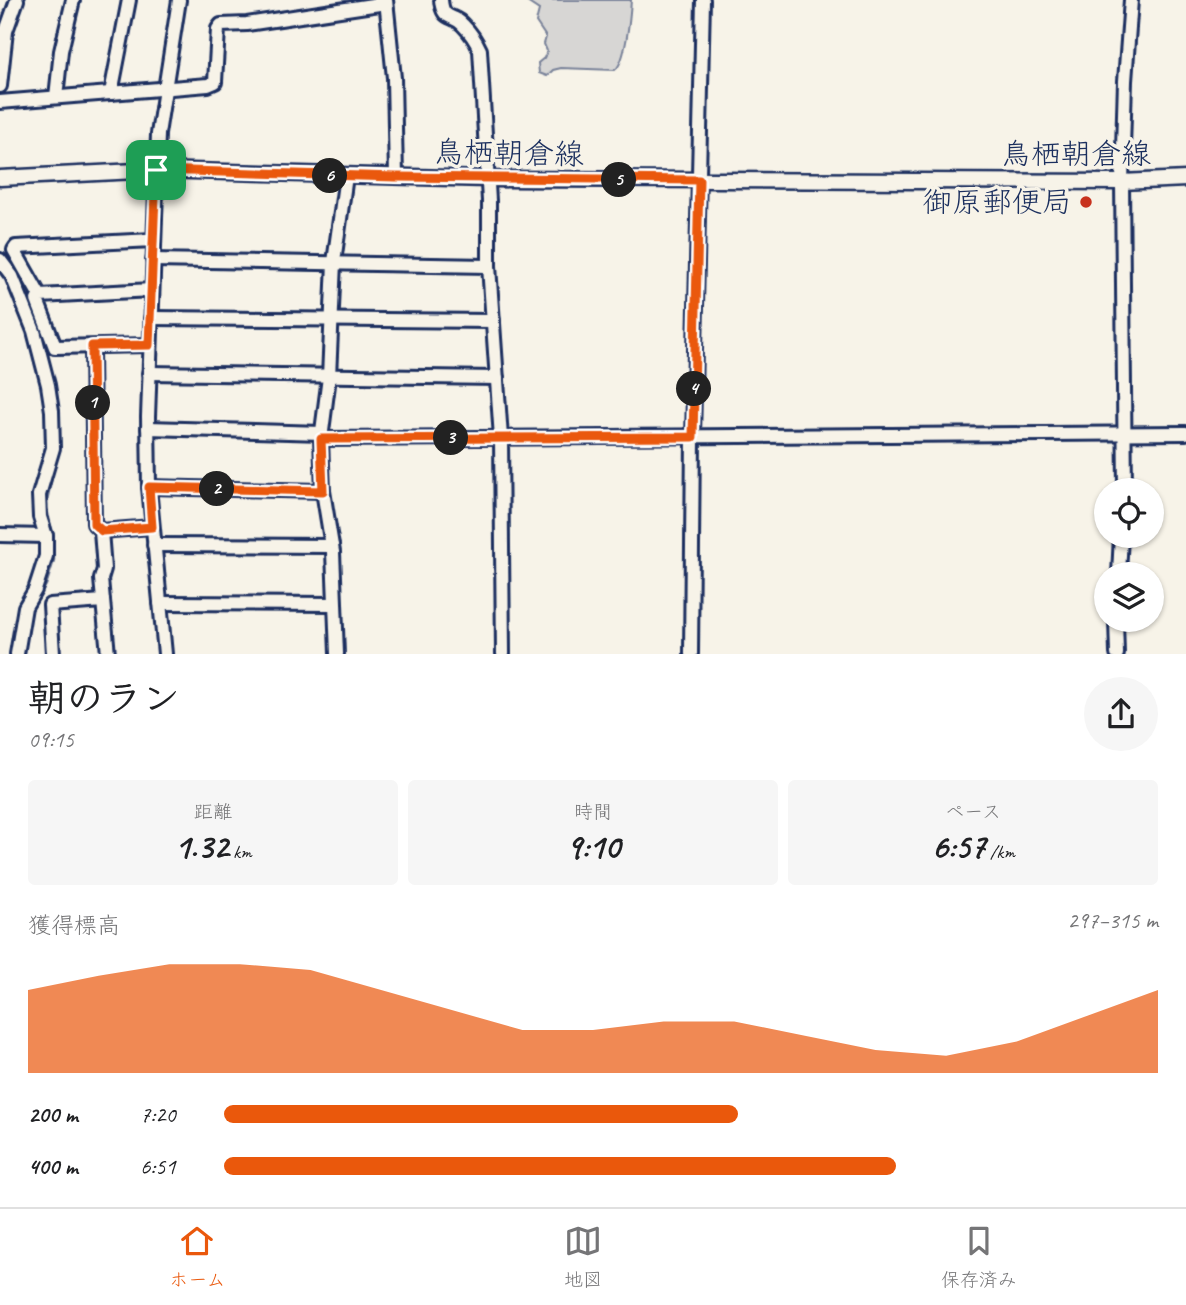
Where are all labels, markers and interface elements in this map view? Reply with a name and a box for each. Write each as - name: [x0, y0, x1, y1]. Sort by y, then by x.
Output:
- street label: 鳥栖朝倉線: [434, 133, 584, 173]
- street label: 鳥栖朝倉線: [1001, 135, 1151, 173]
- pin: [126, 140, 186, 200]
- icon: arrive: [137, 151, 175, 189]
- pin: 6: [312, 158, 348, 194]
- pin: 5: [602, 162, 636, 198]
- text: 6: [325, 163, 334, 187]
- text: 5: [614, 167, 623, 191]
- place label: 御原郵便局: [922, 183, 1072, 221]
- marker: 御原郵便局: [1078, 194, 1094, 210]
- pin: 4: [676, 372, 712, 406]
- text: 4: [689, 376, 698, 400]
- pin: 1: [76, 386, 110, 420]
- text: 1: [88, 390, 97, 414]
- pin: 3: [434, 420, 468, 456]
- text: 3: [446, 425, 455, 449]
- pin: 2: [200, 472, 234, 506]
- text: 2: [212, 476, 221, 500]
- map controls: [1094, 478, 1164, 632]
- button: locate: [1094, 478, 1164, 548]
- button: layers: [1094, 562, 1164, 632]
- text: 朝のラン: [28, 675, 180, 722]
- button: share: [1084, 677, 1158, 751]
- text: 09:15: [28, 725, 74, 754]
- text: 距離: [194, 800, 232, 824]
- text: 時間: [574, 800, 612, 824]
- text: ペース: [945, 800, 1001, 824]
- text: 1.32: [174, 824, 229, 869]
- text: 9:10: [566, 824, 620, 869]
- text: 6:57: [931, 824, 985, 869]
- text: km: [229, 840, 252, 864]
- text: /km: [985, 840, 1015, 864]
- text: 297–315 m: [1067, 906, 1158, 935]
- text: 獲得標高: [28, 911, 120, 940]
- text: 200 m: [28, 1100, 78, 1129]
- text: 7:20: [140, 1100, 176, 1129]
- text: 400 m: [28, 1152, 78, 1181]
- text: 6:51: [140, 1152, 176, 1181]
- tab: ホーム: [169, 1222, 226, 1292]
- tab: 地図: [564, 1222, 602, 1292]
- tab: 保存済み: [941, 1222, 1017, 1292]

